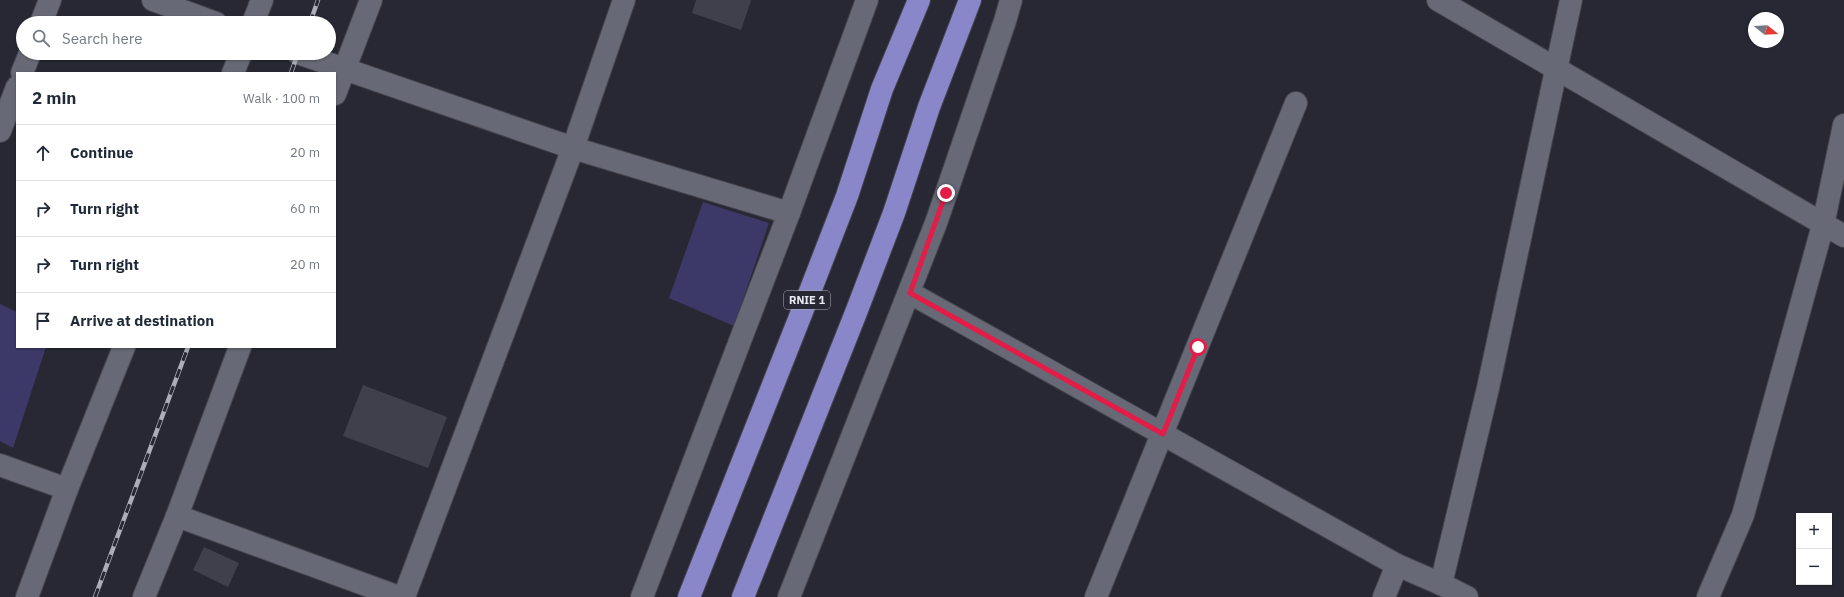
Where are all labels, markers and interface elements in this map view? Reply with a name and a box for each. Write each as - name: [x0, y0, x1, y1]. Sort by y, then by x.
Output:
- north arrow: [1748, 12, 1784, 48]
- search box: [16, 16, 336, 60]
- icon: search: [30, 27, 52, 49]
- text: Search here: [62, 29, 142, 48]
- text: 2 min: [32, 87, 76, 109]
- text: Walk · 100 m: [243, 90, 320, 107]
- icon: ahead: [32, 142, 54, 164]
- text: Continue: [70, 143, 134, 162]
- text: 20 m: [290, 144, 320, 161]
- route end: [937, 184, 955, 202]
- icon: right: [32, 198, 54, 220]
- text: Turn right: [70, 199, 139, 218]
- text: 60 m: [290, 200, 320, 217]
- icon: right: [32, 254, 54, 276]
- text: Turn right: [70, 255, 139, 274]
- text: 20 m: [290, 256, 320, 273]
- road number: RNIE 1: [784, 291, 830, 309]
- icon: arrive: [32, 310, 54, 332]
- text: Arrive at destination: [70, 311, 214, 330]
- route start: [1189, 338, 1207, 356]
- map controls: [1796, 513, 1832, 585]
- button: +: [1796, 513, 1832, 549]
- button: −: [1796, 549, 1832, 585]

